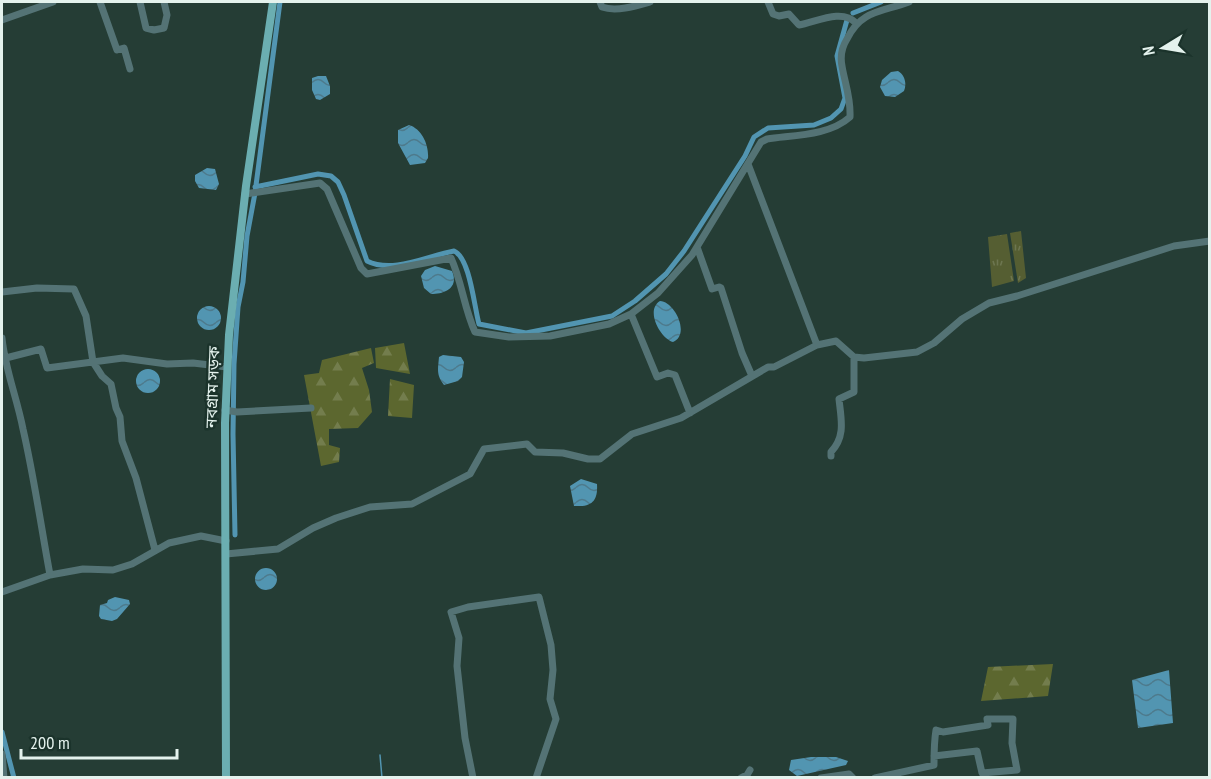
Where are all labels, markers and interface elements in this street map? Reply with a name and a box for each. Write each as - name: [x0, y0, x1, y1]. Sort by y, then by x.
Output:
- north arrow: [1133, 18, 1193, 78]
- text: N: [1138, 45, 1159, 57]
- street label: নবগ্রাম সড়ক: [201, 345, 223, 429]
- scale bar: [21, 722, 177, 760]
- text: 200 m: [30, 731, 70, 754]

